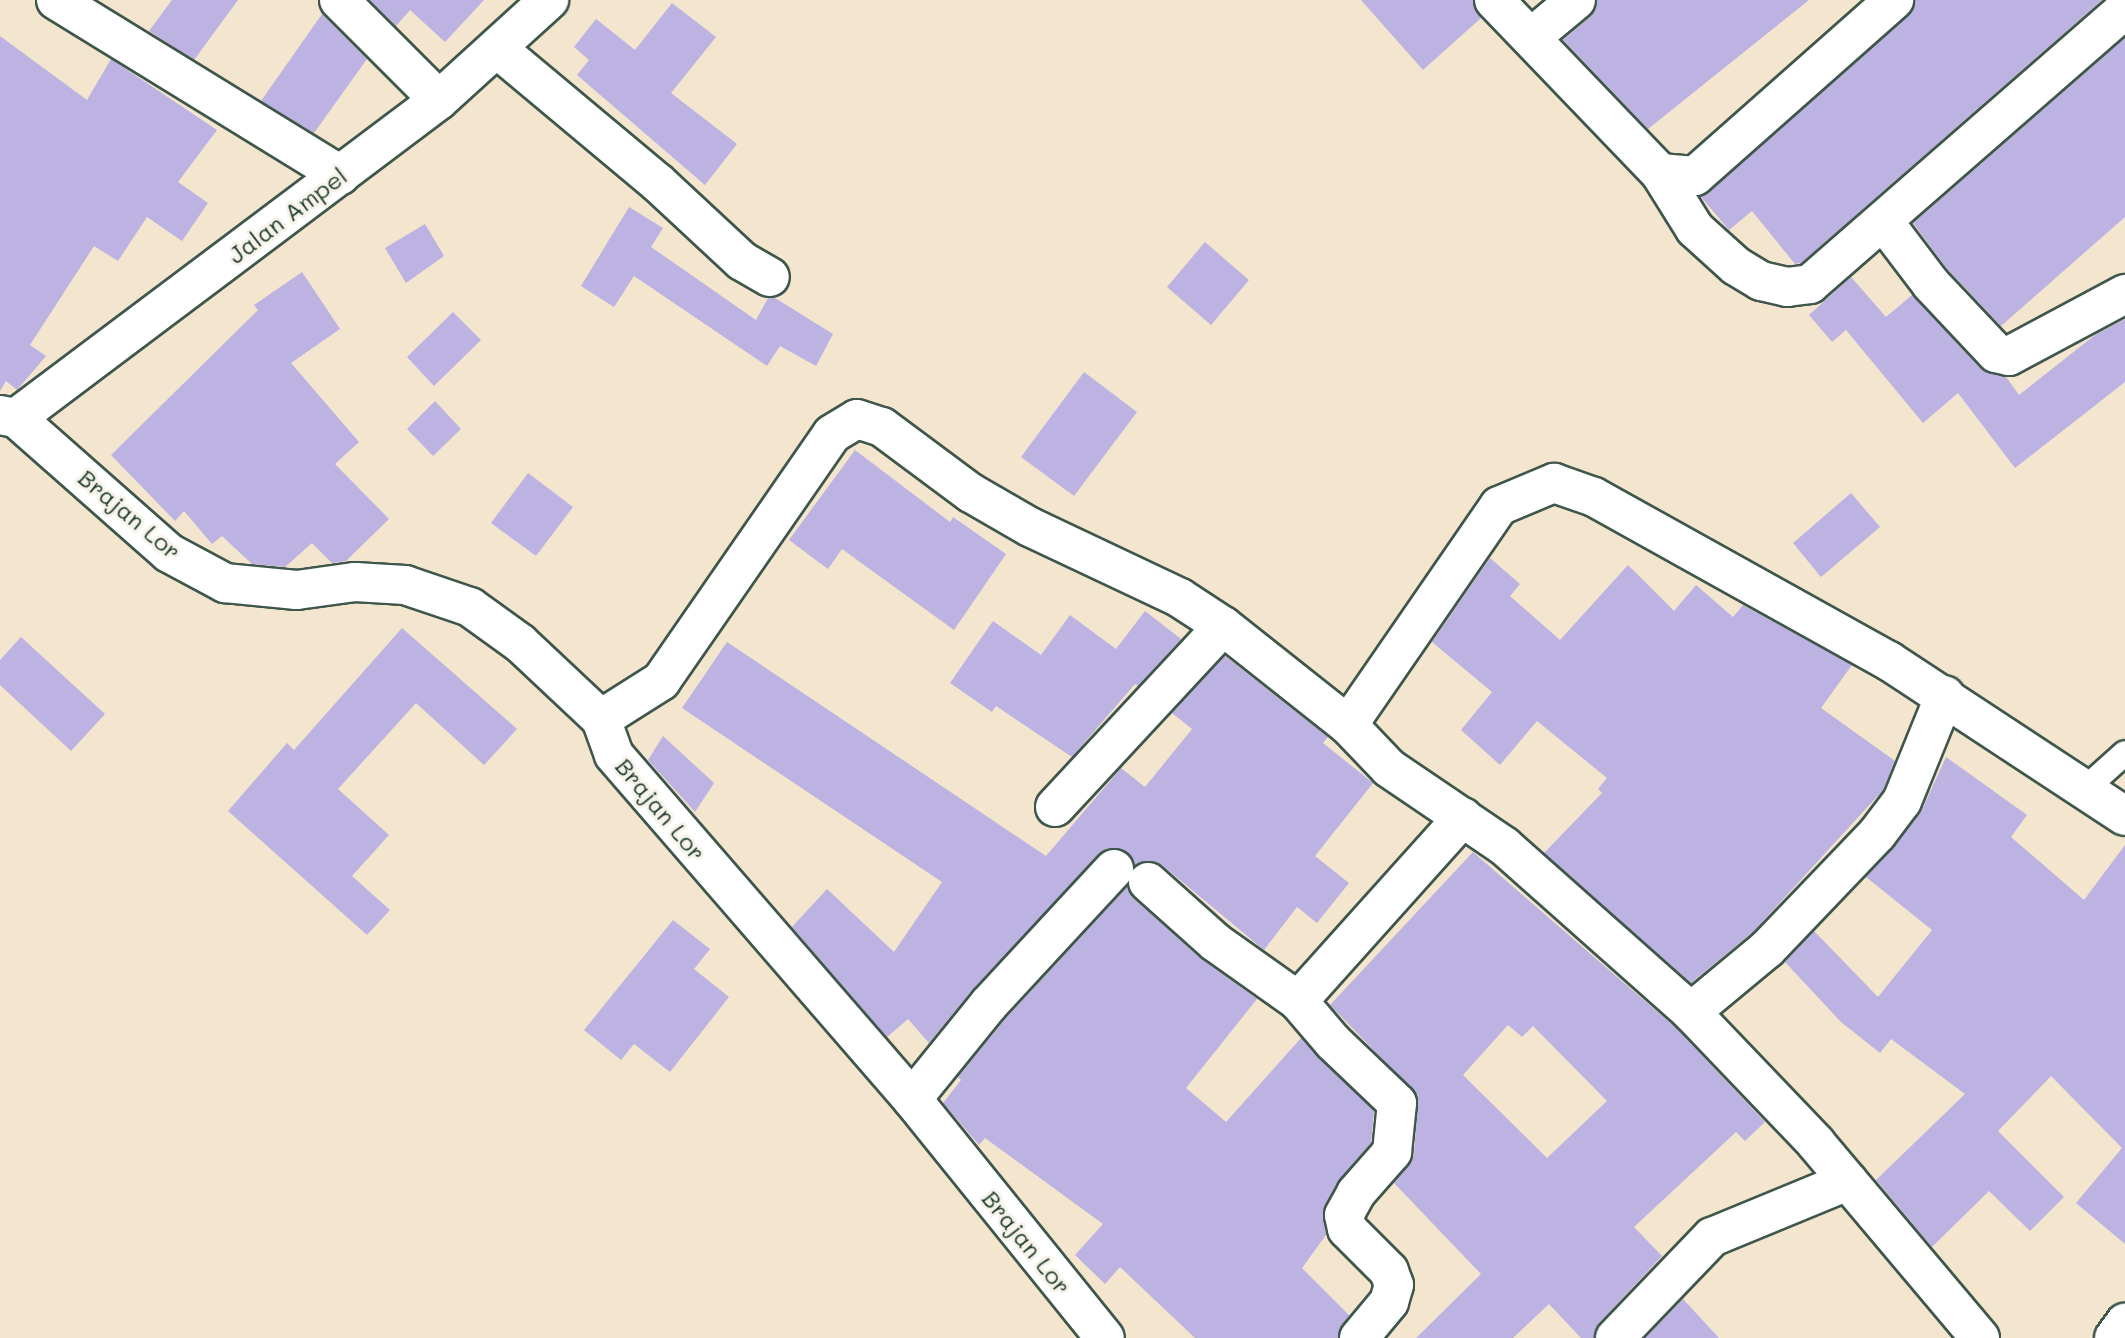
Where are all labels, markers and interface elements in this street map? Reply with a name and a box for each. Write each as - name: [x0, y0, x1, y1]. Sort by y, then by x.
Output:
- street label: Jalan Ampel: [222, 161, 352, 269]
- street label: Brajan Lor: [73, 463, 187, 565]
- street label: Brajan Lor: [610, 752, 712, 866]
- street label: Brajan Lor: [977, 1184, 1077, 1300]

